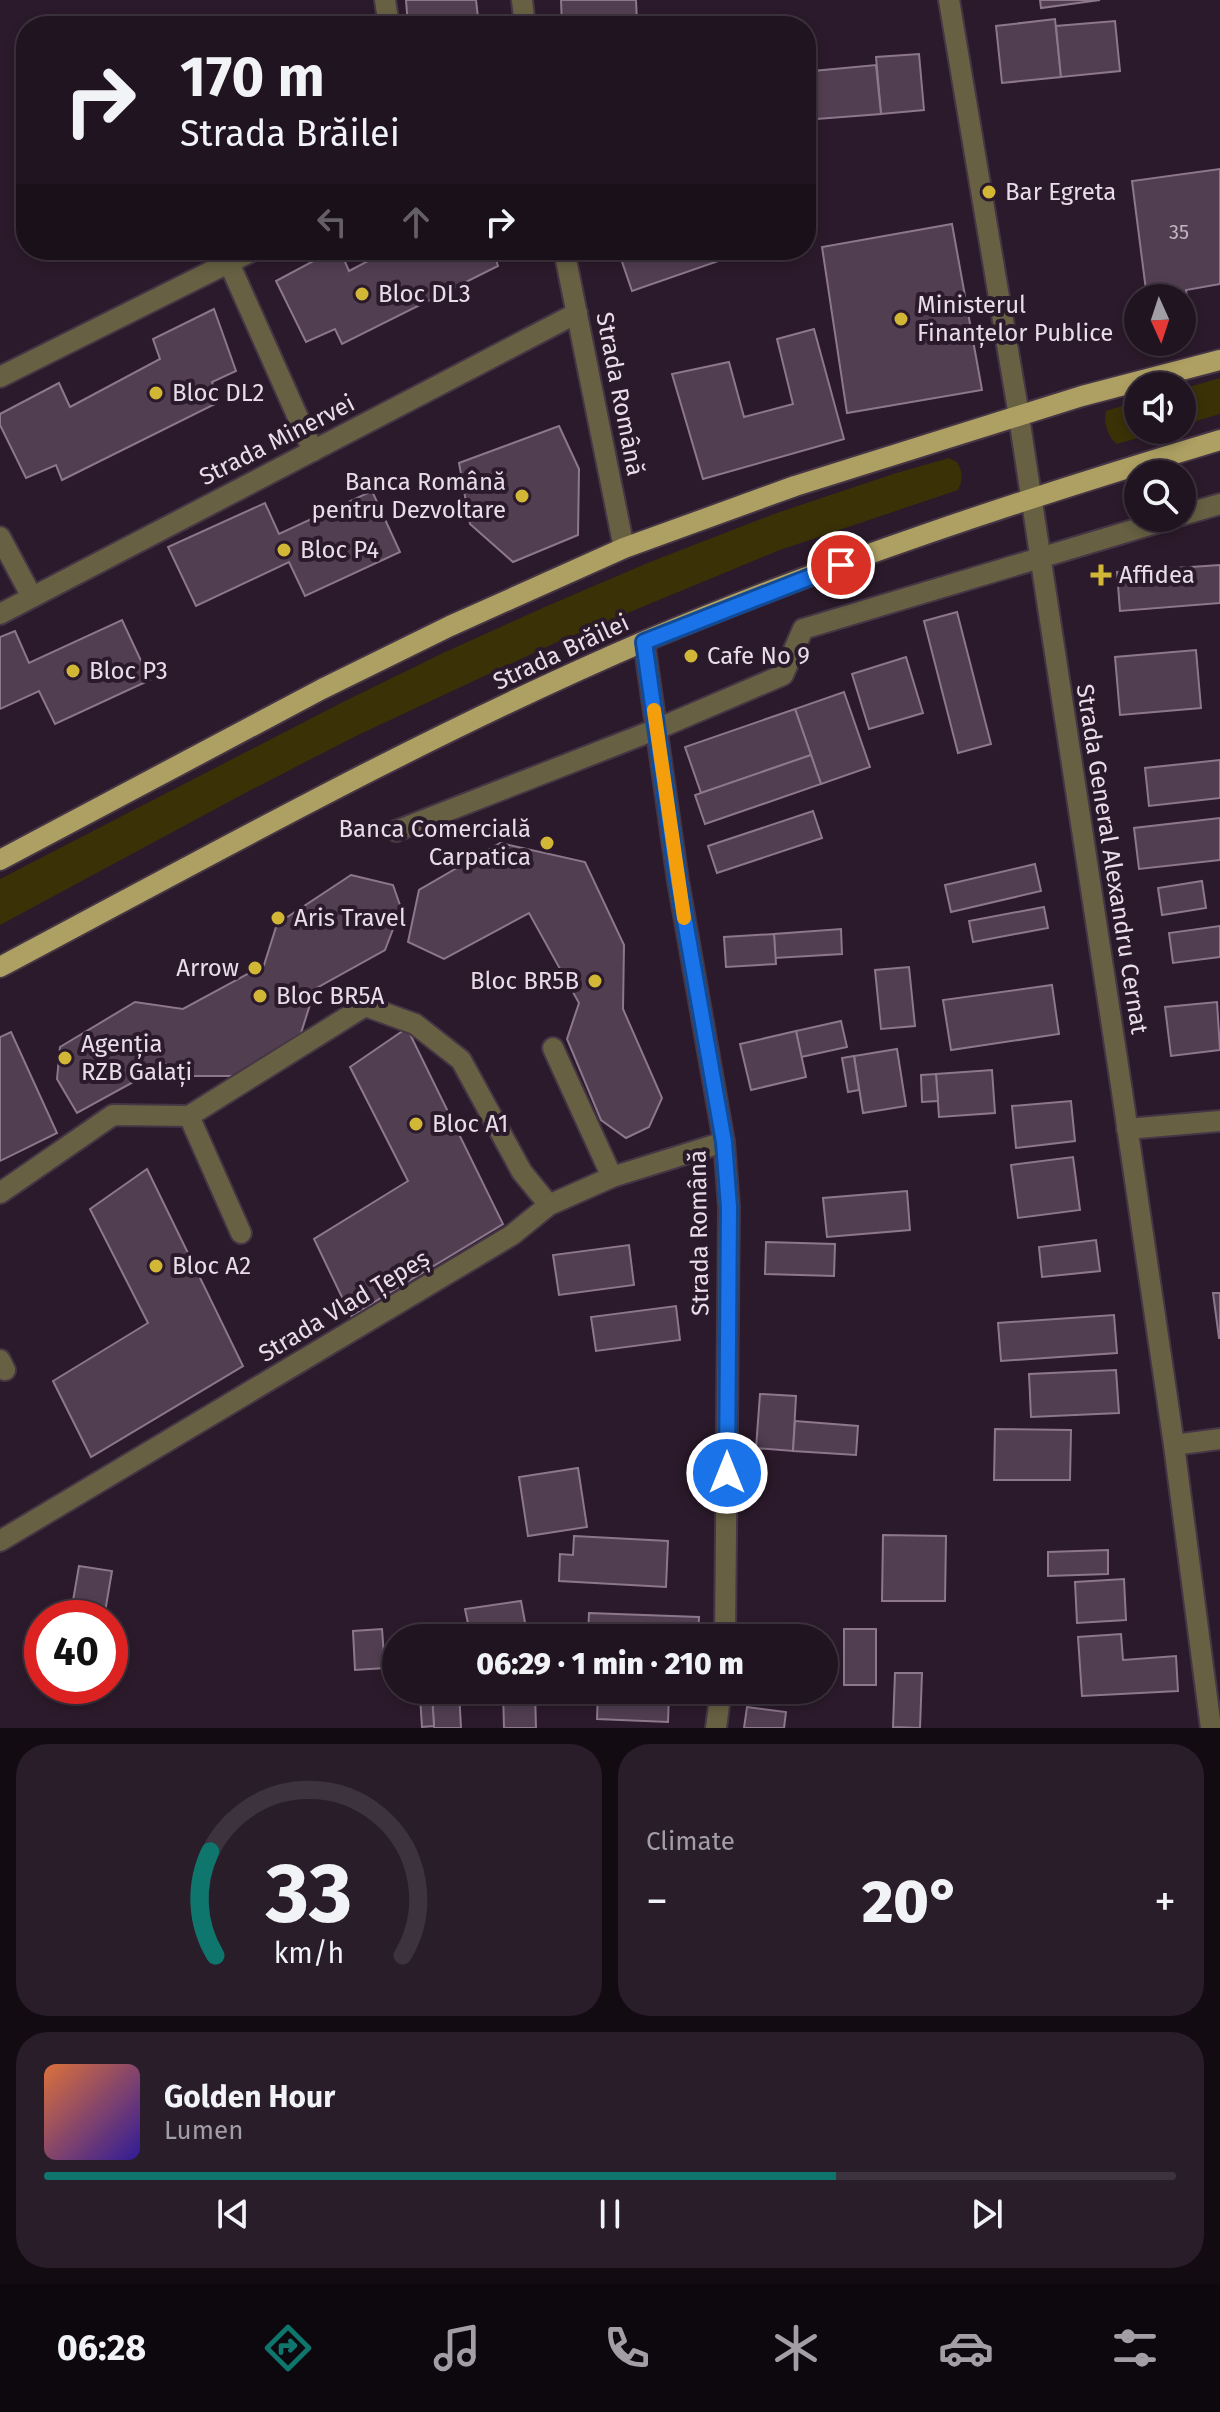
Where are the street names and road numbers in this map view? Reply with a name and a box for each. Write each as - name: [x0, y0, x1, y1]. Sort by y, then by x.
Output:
- street label: Strada Română: [590, 310, 650, 478]
- street label: Strada Minervei: [195, 389, 359, 491]
- street label: Strada Brăilei: [489, 608, 633, 696]
- street label: Strada General Alexandru Cernat: [1070, 682, 1154, 1036]
- street label: Strada Română: [684, 1150, 714, 1316]
- street label: Strada Vlad Țepeș: [254, 1244, 435, 1370]

